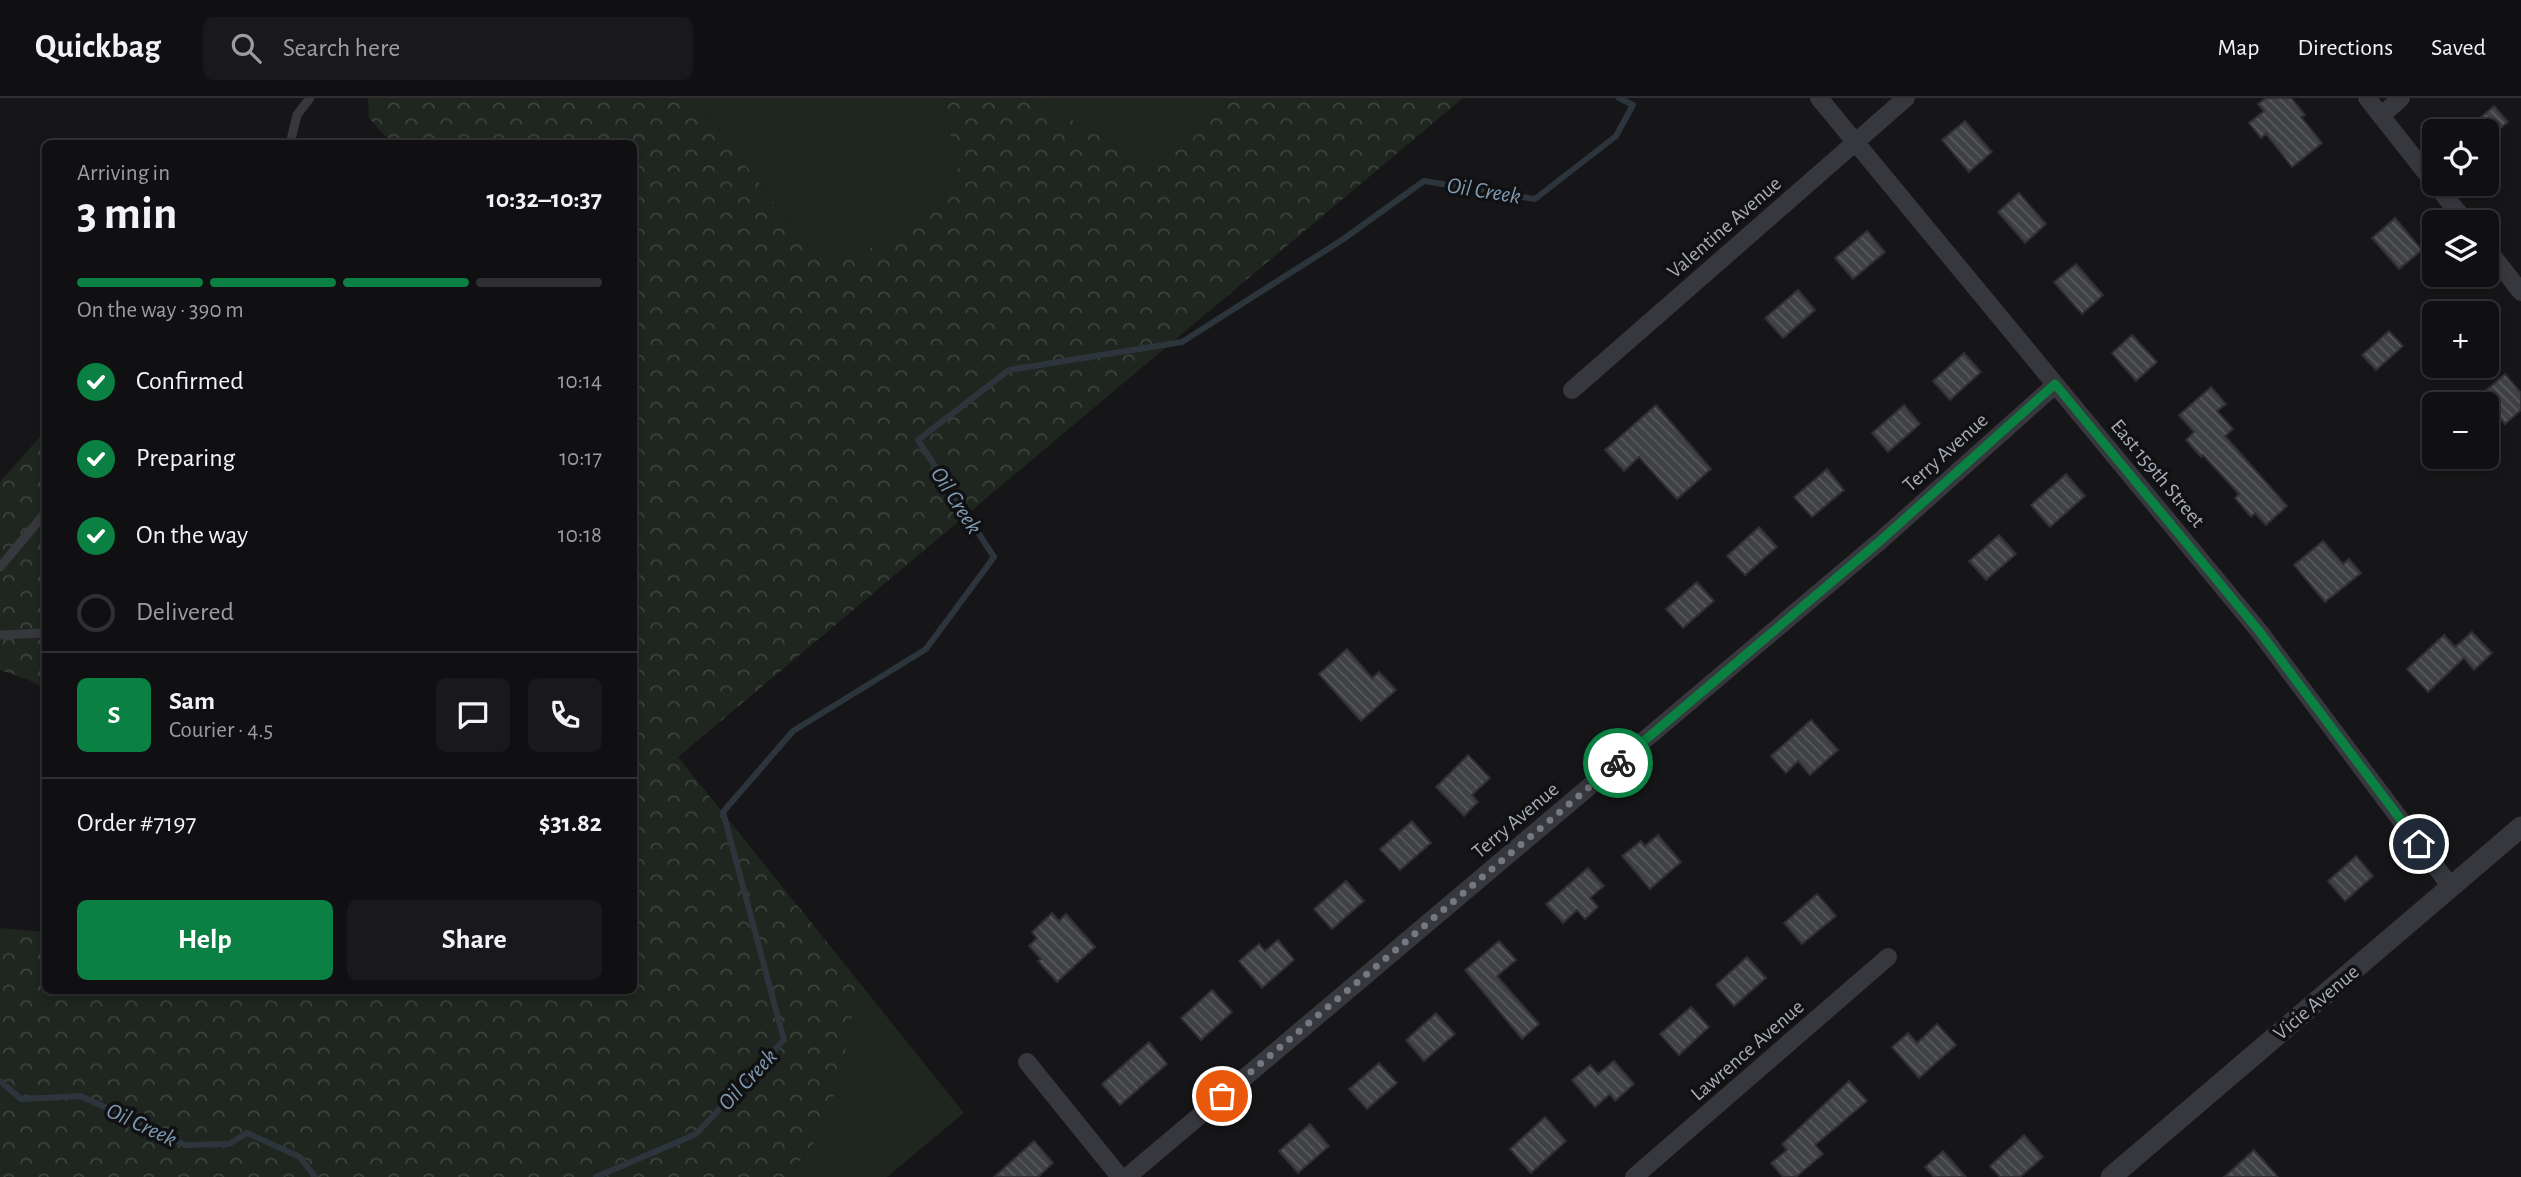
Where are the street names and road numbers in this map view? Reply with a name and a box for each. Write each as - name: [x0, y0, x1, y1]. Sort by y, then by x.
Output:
- street label: Valentine Avenue: [1663, 173, 1785, 282]
- street label: Terry Avenue: [1899, 409, 1992, 496]
- street label: East 159th Street: [2107, 415, 2209, 532]
- street label: Terry Avenue: [1468, 778, 1563, 863]
- street label: Vicie Avenue: [2270, 961, 2363, 1044]
- street label: Lawrence Avenue: [1687, 996, 1808, 1105]

